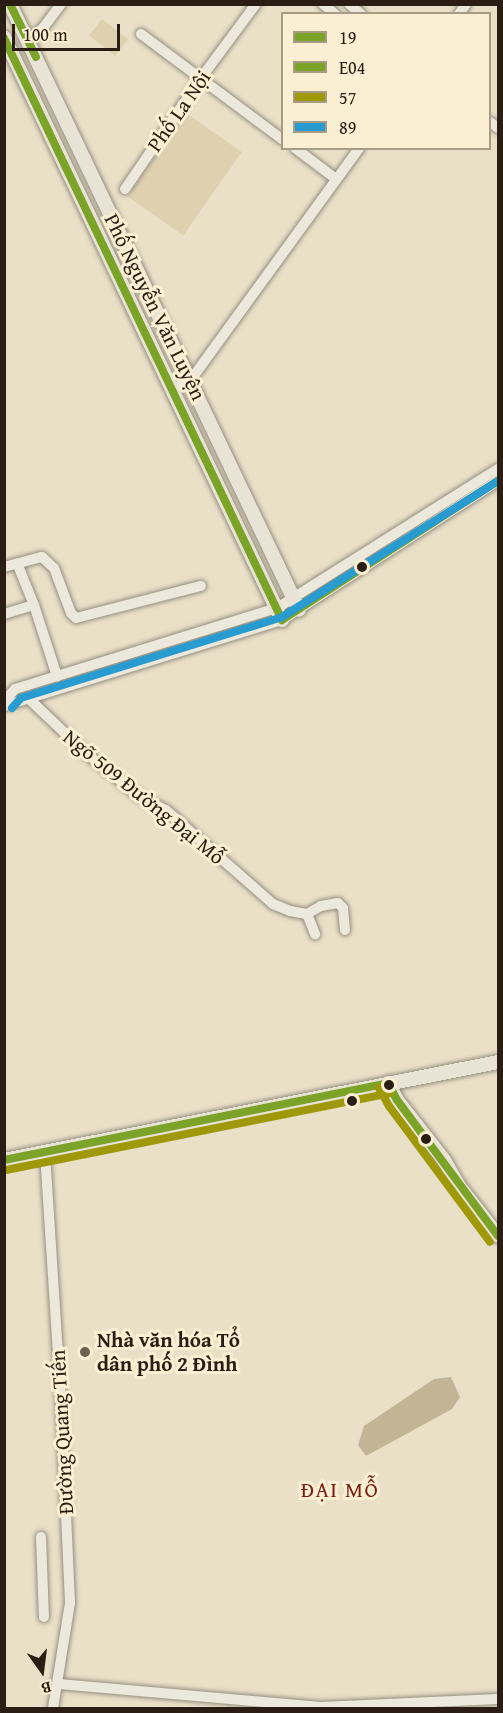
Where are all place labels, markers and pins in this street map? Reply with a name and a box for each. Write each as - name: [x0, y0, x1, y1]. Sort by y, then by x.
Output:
- unlabelled marker: [356, 561, 368, 573]
- unlabelled marker: [383, 1079, 395, 1091]
- unlabelled marker: [346, 1095, 358, 1107]
- unlabelled marker: [420, 1133, 432, 1145]
- place label: Nhà văn hóa Tổ dân phố 2 Đình: [97, 1327, 240, 1377]
- marker: Nhà văn hóa Tổ dân phố 2 Đình: [78, 1345, 92, 1359]

